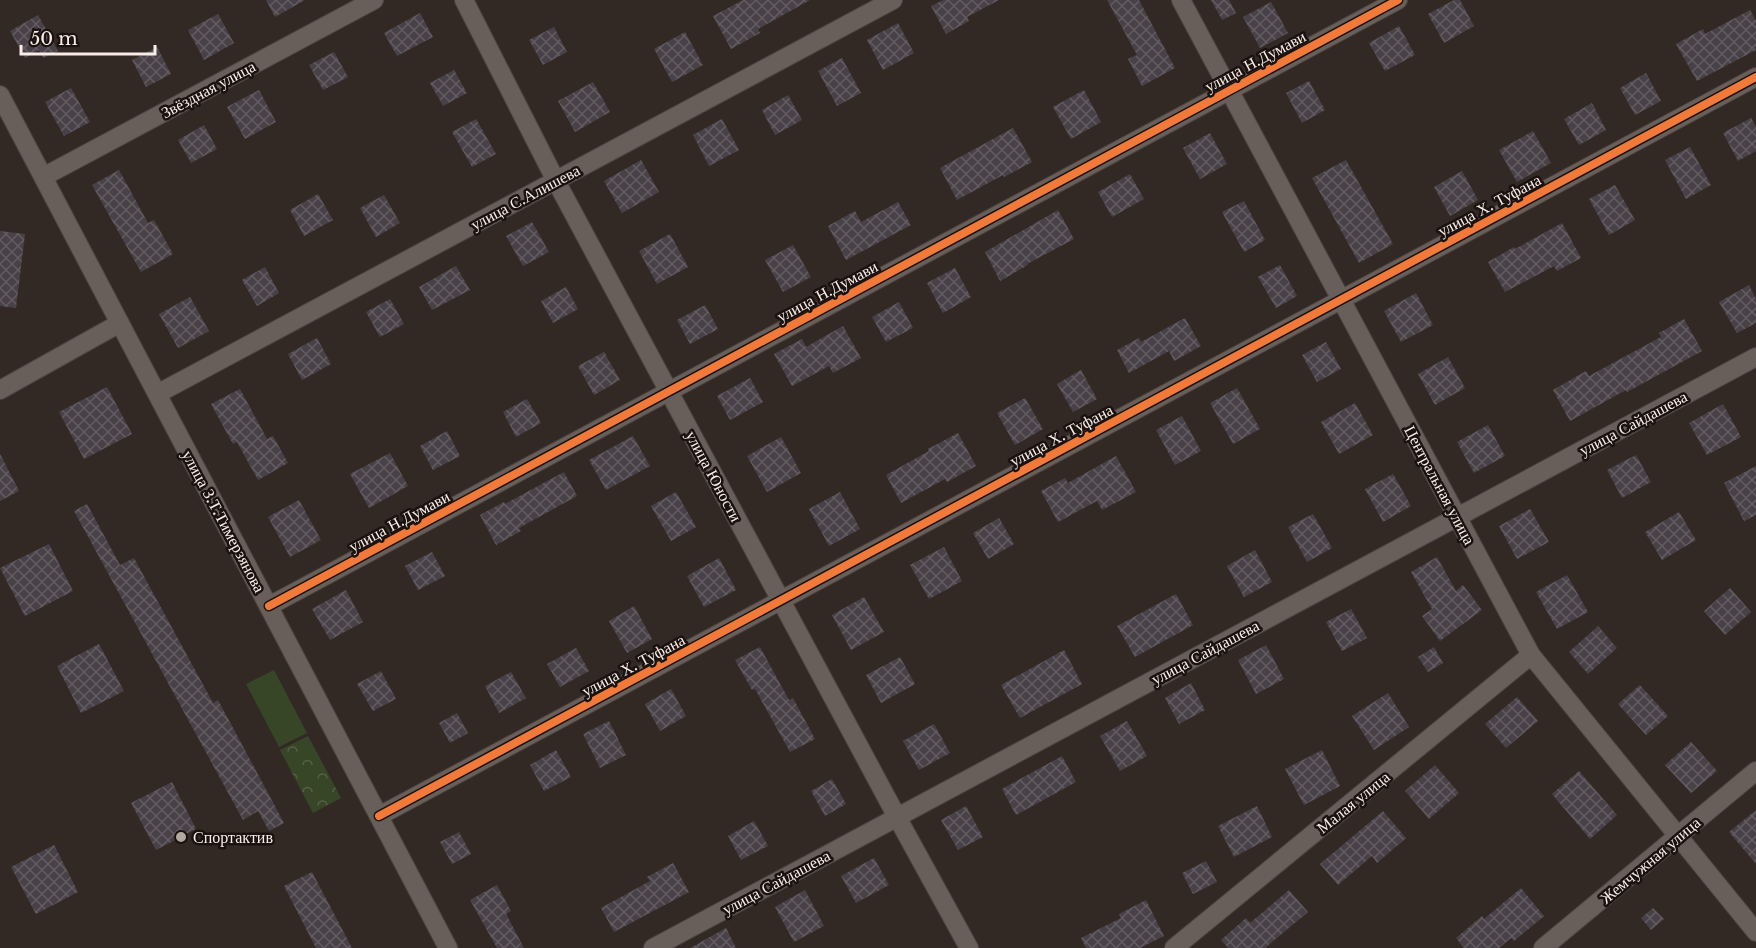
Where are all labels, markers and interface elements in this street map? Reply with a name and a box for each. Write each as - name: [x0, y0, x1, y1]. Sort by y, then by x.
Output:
- scale bar: [21, 18, 154, 56]
- street label: улица Н.Думави: [1201, 26, 1309, 96]
- text: 50 m: [30, 28, 78, 50]
- street label: Звёздная улица: [157, 56, 259, 122]
- street label: улица С.Алишева: [467, 160, 583, 234]
- street label: улица Х. Туфана: [1434, 169, 1544, 241]
- street label: улица Н.Думави: [773, 256, 881, 326]
- street label: улица Сайдашева: [1576, 386, 1690, 460]
- street label: улица Х. Туфана: [1006, 399, 1116, 471]
- street label: Центральная улица: [1400, 422, 1480, 548]
- street label: улица Юности: [682, 427, 747, 525]
- street label: улица З.Т.Тимерзянова: [178, 446, 270, 596]
- street label: улица Н.Думави: [345, 486, 453, 556]
- street label: улица Сайдашева: [1148, 615, 1262, 689]
- street label: улица Х. Туфана: [578, 629, 688, 701]
- street label: Малая улица: [1313, 767, 1393, 837]
- street label: Жемчужная улица: [1596, 812, 1704, 908]
- place label: Спортактив: [193, 827, 273, 847]
- marker: Спортактив: [174, 830, 188, 844]
- street label: улица Сайдашева: [719, 845, 833, 919]

